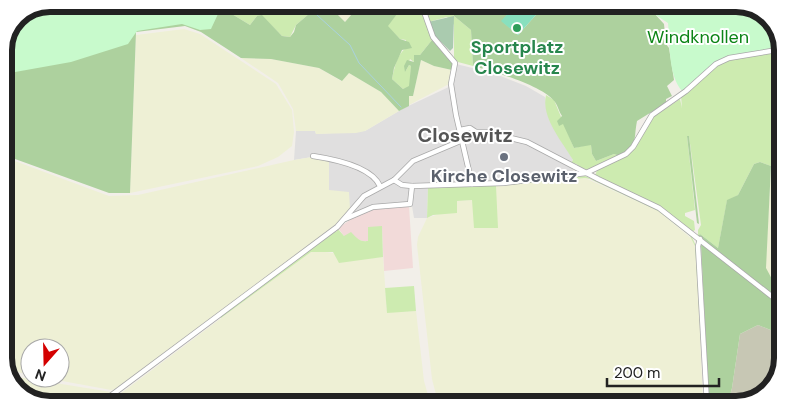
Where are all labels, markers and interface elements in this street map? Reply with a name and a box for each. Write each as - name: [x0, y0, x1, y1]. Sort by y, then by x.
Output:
- marker: Sportplatz Closewitz: [511, 22, 523, 34]
- park label: Windknollen: [647, 25, 749, 49]
- place label: Sportplatz Closewitz: [471, 35, 563, 80]
- district label: Closewitz: [418, 122, 512, 148]
- marker: Kirche Closewitz: [498, 151, 510, 163]
- place label: Kirche Closewitz: [431, 164, 577, 188]
- north arrow: [20, 338, 70, 388]
- scale bar: [607, 356, 720, 388]
- text: 200 m: [614, 363, 660, 383]
- text: N: [33, 365, 48, 385]

